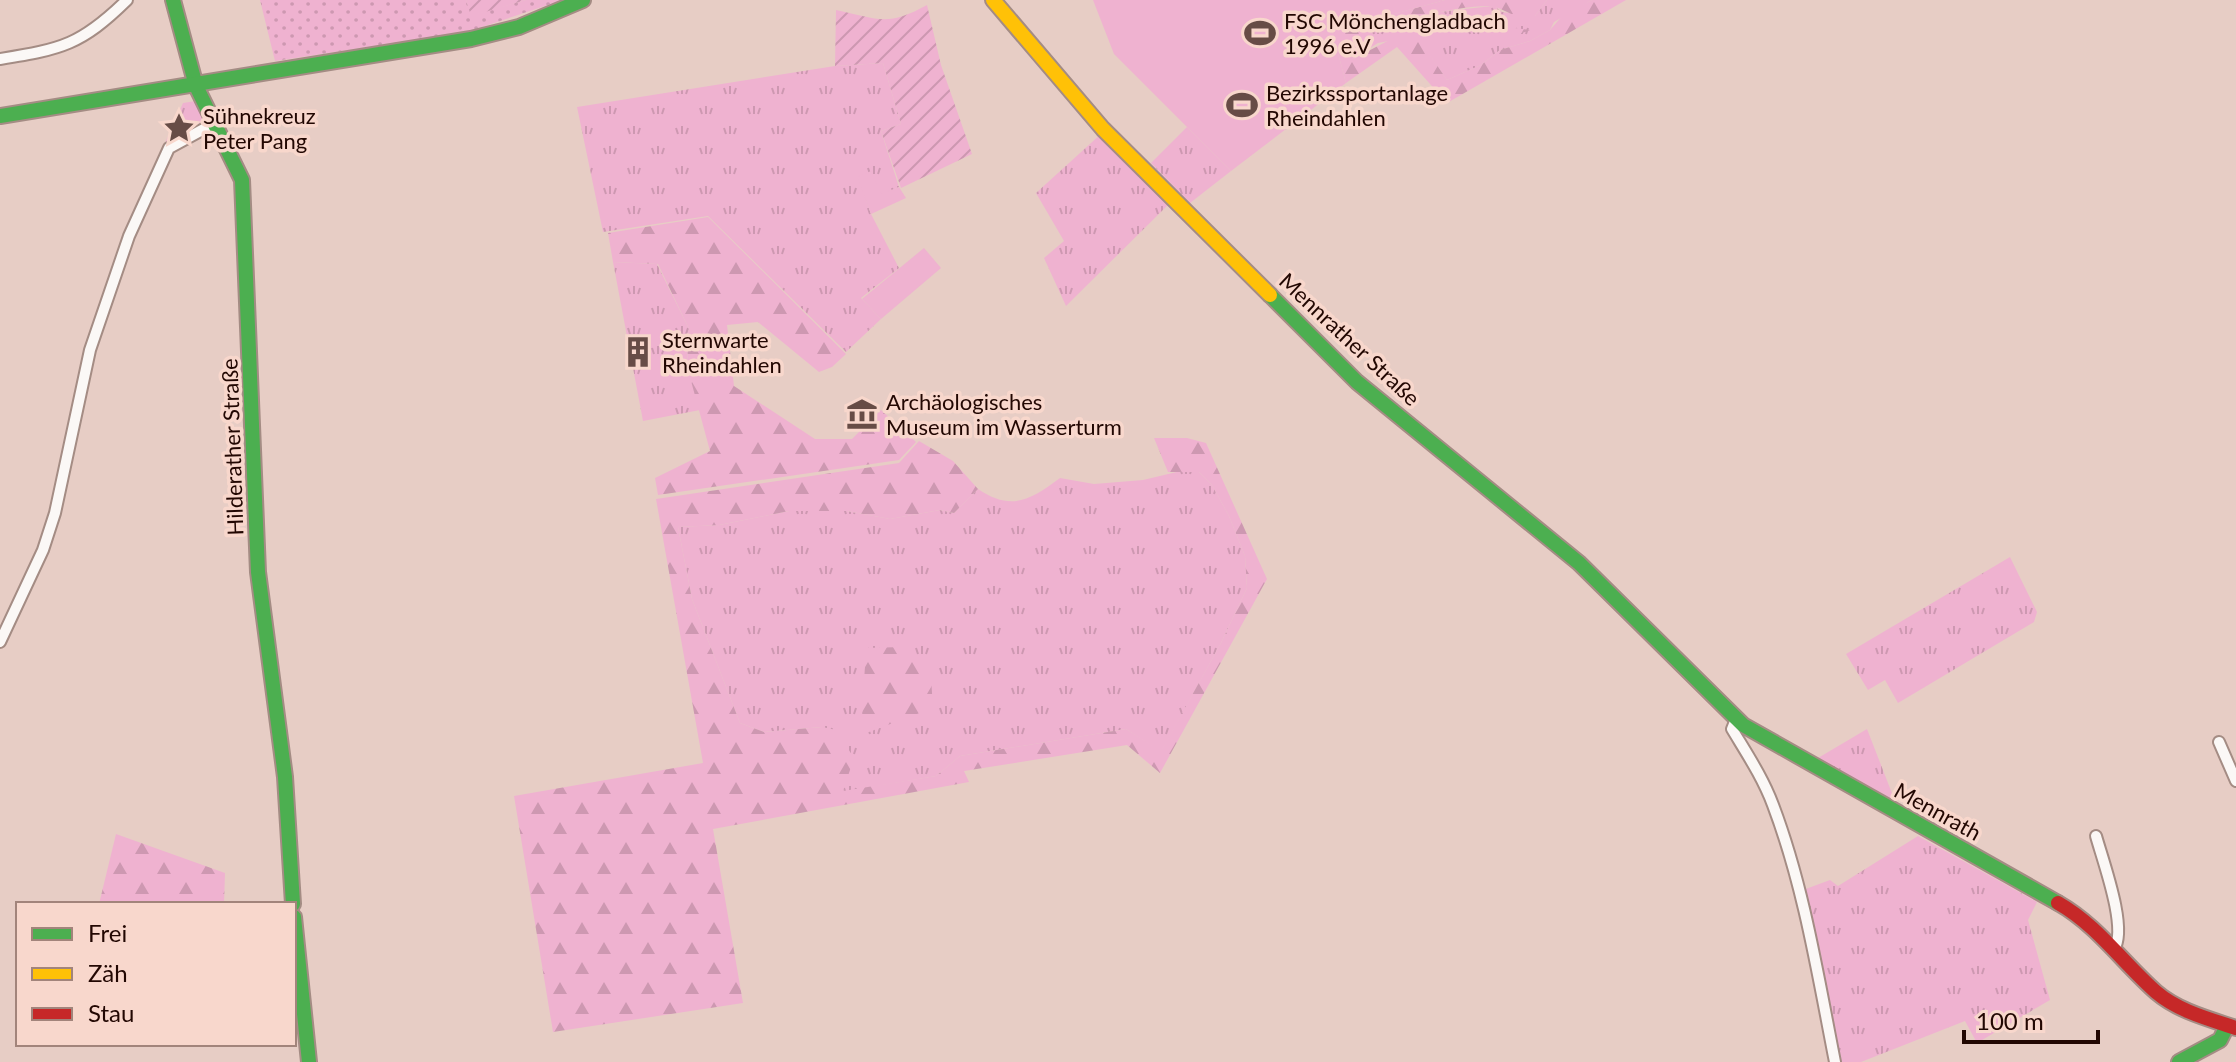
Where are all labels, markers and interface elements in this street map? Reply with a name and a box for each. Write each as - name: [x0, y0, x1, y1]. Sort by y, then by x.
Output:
- place label: FSC Mönchengladbach 1996 e.V: [1284, 7, 1506, 59]
- sports icon: FSC Mönchengladbach 1996 e.V: [1243, 16, 1277, 50]
- place label: Bezirkssportanlage Rheindahlen: [1266, 79, 1448, 131]
- sports icon: Bezirkssportanlage Rheindahlen: [1225, 88, 1259, 122]
- place label: Sühnekreuz Peter Pang: [203, 102, 316, 154]
- place icon: Sühnekreuz Peter Pang: [162, 111, 196, 145]
- street label: Mennrather Straße: [1274, 267, 1426, 411]
- place label: Sternwarte Rheindahlen: [662, 326, 782, 378]
- building icon: Sternwarte Rheindahlen: [621, 335, 655, 369]
- street label: Hilderather Straße: [215, 358, 249, 536]
- place label: Archäologisches Museum im Wasserturm: [886, 388, 1122, 440]
- museum icon: Archäologisches Museum im Wasserturm: [845, 397, 879, 431]
- street label: Mennrath: [1890, 776, 1986, 846]
- legend: [16, 902, 296, 1046]
- text: Frei: [88, 918, 127, 947]
- text: Zäh: [88, 958, 128, 987]
- scale bar: [1964, 994, 2098, 1044]
- text: Stau: [88, 998, 134, 1027]
- text: 100 m: [1976, 1006, 2044, 1035]

